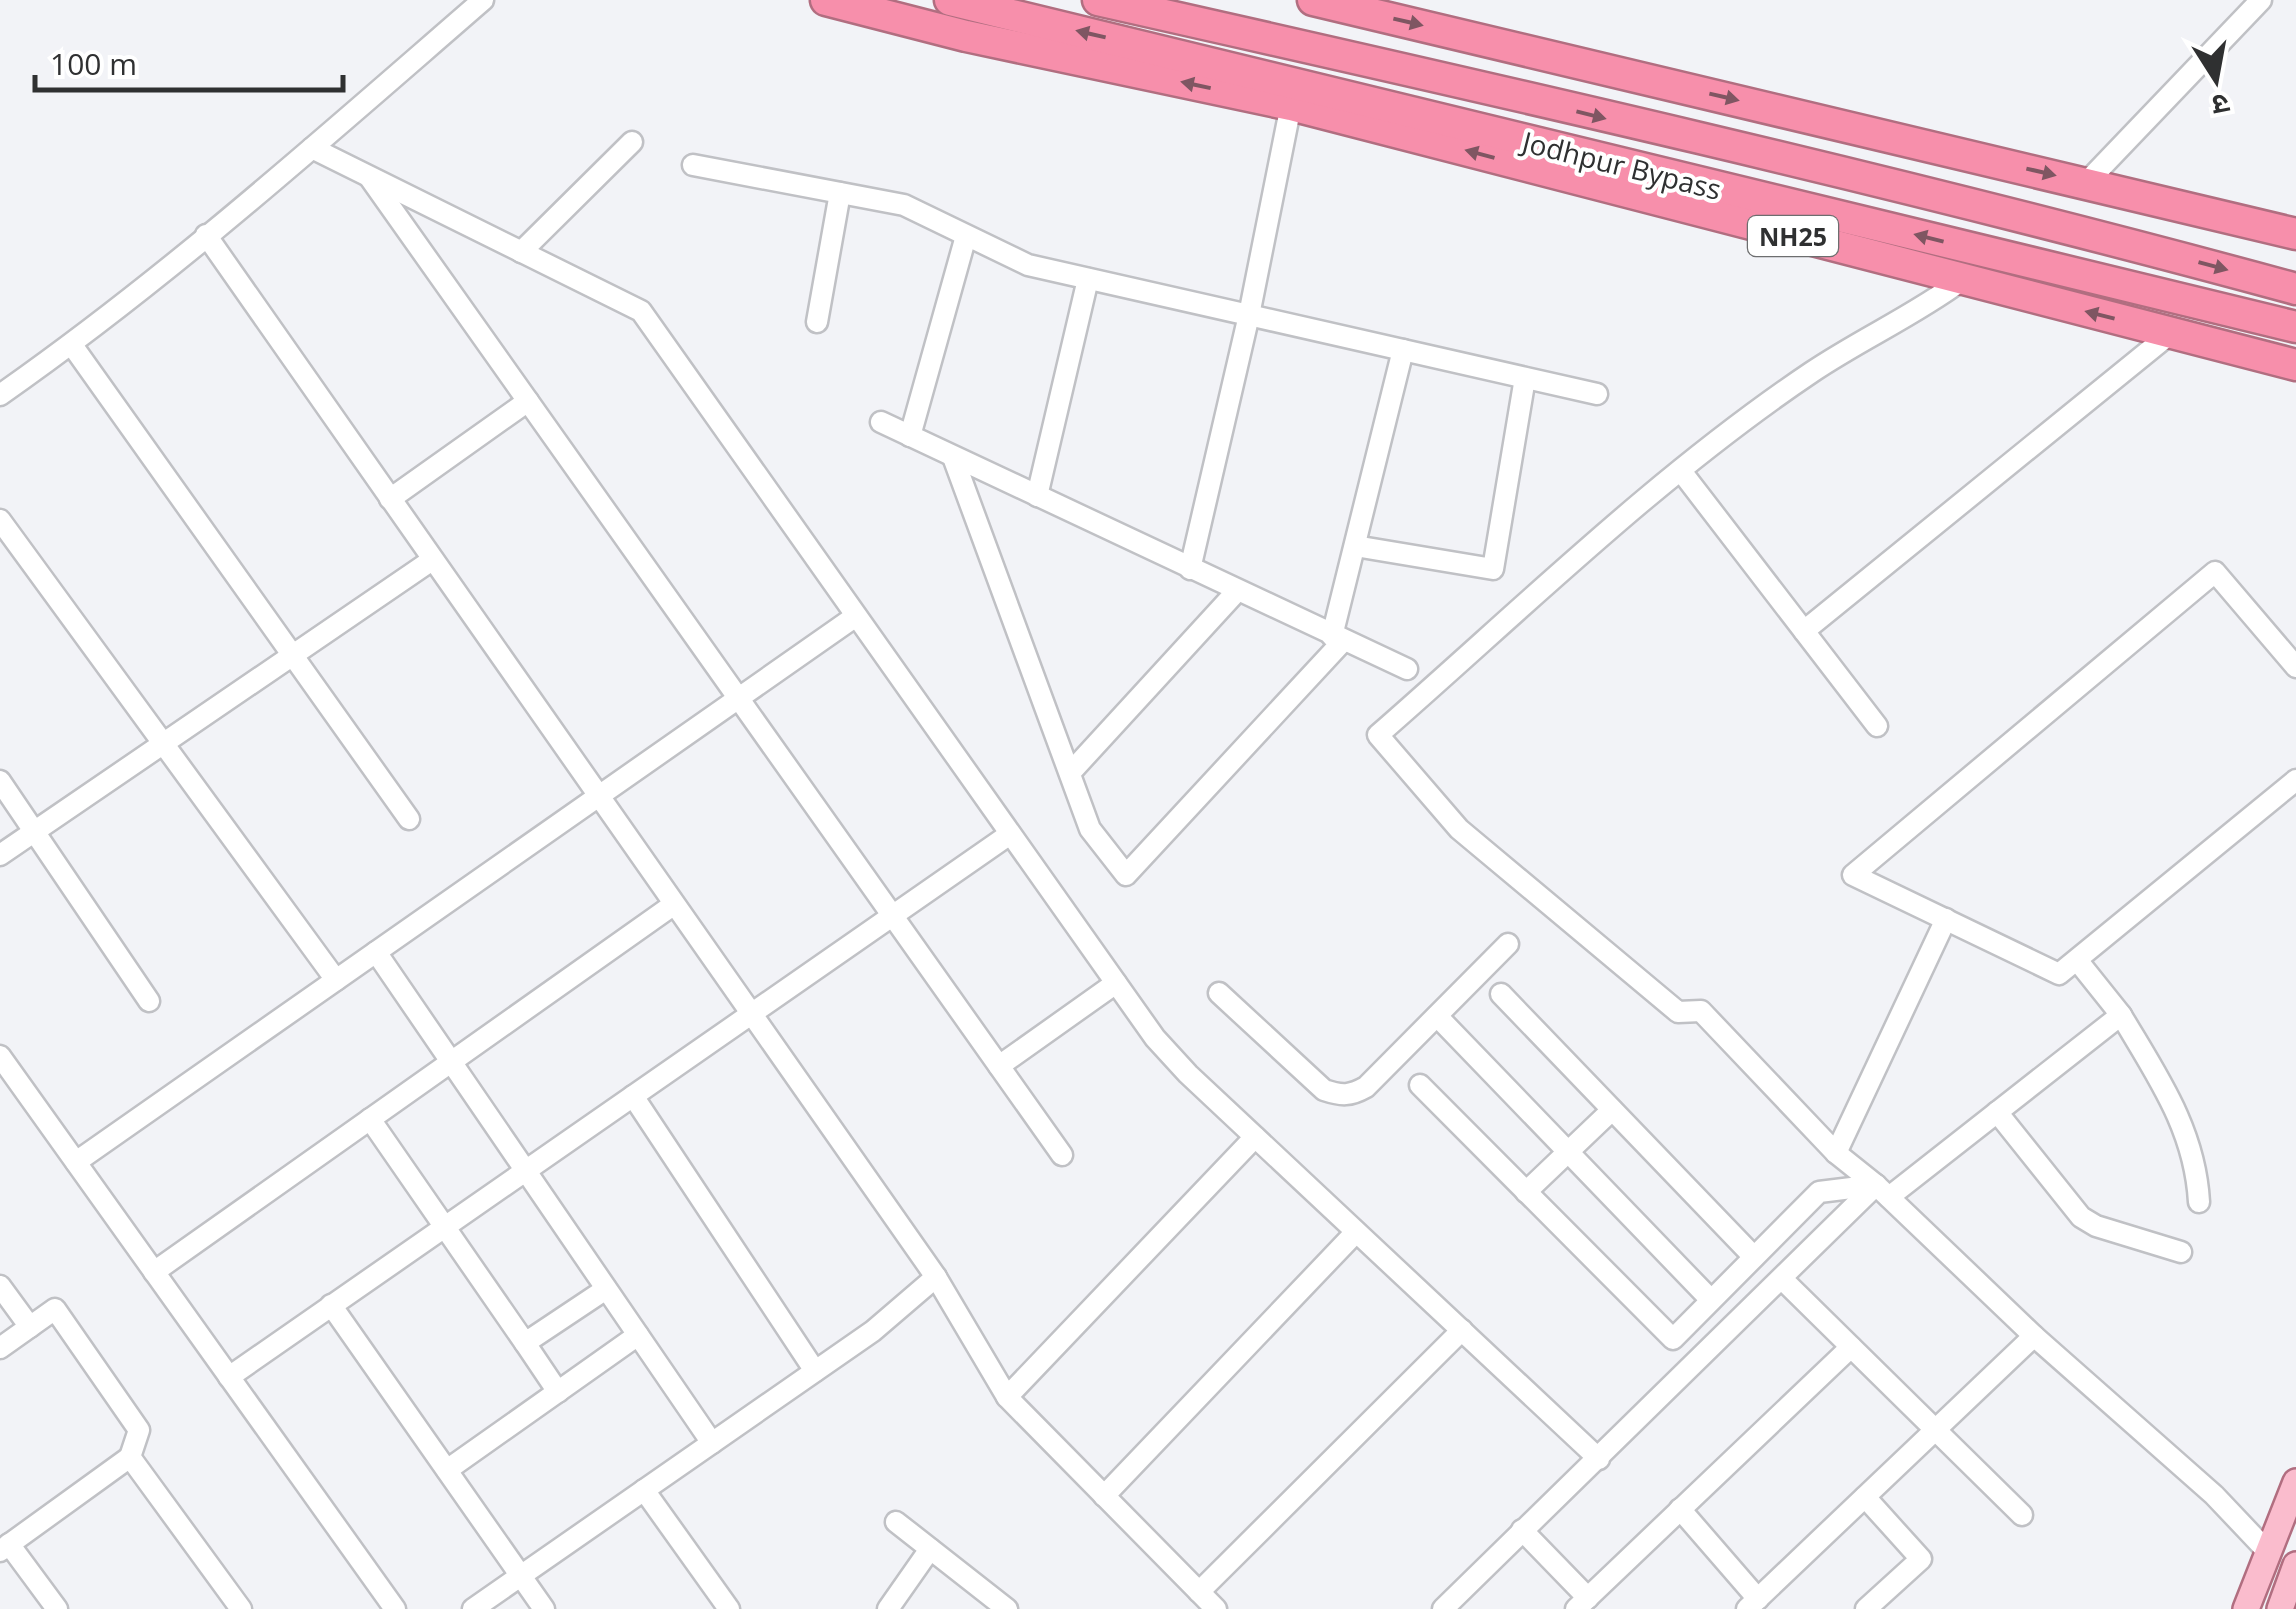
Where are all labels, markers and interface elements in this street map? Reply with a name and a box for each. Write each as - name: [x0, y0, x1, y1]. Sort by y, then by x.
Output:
- one-way arrow: [1393, 15, 1424, 30]
- one-way arrow: [1075, 26, 1106, 41]
- scale bar: [35, 30, 342, 92]
- north arrow: [2166, 30, 2266, 130]
- text: 100 m: [50, 43, 137, 84]
- one-way arrow: [1180, 77, 1211, 92]
- text: उ: [2209, 85, 2233, 126]
- one-way arrow: [1709, 90, 1740, 105]
- one-way arrow: [1576, 108, 1607, 123]
- street label: Jodhpur Bypass: [1516, 121, 1725, 208]
- one-way arrow: [1464, 146, 1495, 162]
- one-way arrow: [2026, 164, 2057, 180]
- road number: NH25: [1748, 216, 1838, 256]
- one-way arrow: [1913, 230, 1944, 245]
- one-way arrow: [2198, 259, 2229, 275]
- one-way arrow: [2084, 307, 2115, 322]

